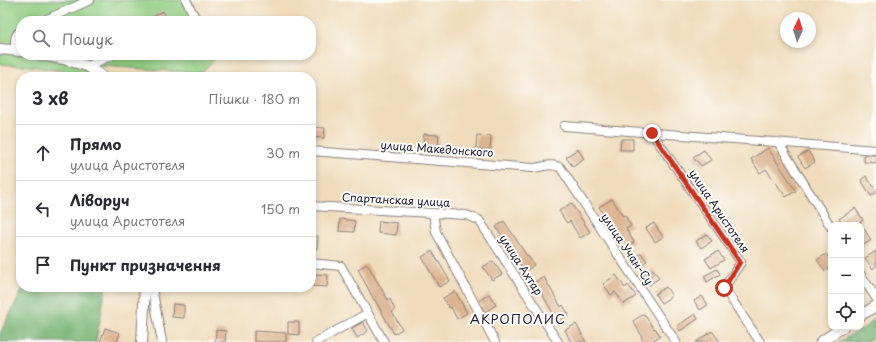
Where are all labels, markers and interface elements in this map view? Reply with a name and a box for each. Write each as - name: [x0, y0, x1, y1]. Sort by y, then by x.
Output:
- north arrow: [780, 12, 816, 48]
- search box: [16, 16, 316, 60]
- icon: search: [30, 27, 52, 49]
- text: Пошук: [62, 27, 113, 50]
- text: 3 хв: [32, 85, 68, 111]
- text: Пішки · 180 m: [209, 89, 300, 108]
- route end: [643, 124, 661, 142]
- text: Прямо: [70, 132, 121, 155]
- street label: улица Македонского: [380, 136, 494, 161]
- icon: ahead: [32, 142, 54, 164]
- text: 30 m: [266, 143, 300, 162]
- text: улица Аристотеля: [70, 155, 185, 174]
- street label: улица Аристотеля: [685, 165, 754, 256]
- text: Ліворуч: [70, 188, 130, 211]
- street label: Спартанская улица: [341, 188, 451, 211]
- icon: left: [32, 198, 54, 220]
- text: 150 m: [261, 199, 300, 218]
- street label: улица Учан-Су: [597, 209, 658, 288]
- text: улица Аристотеля: [70, 211, 185, 230]
- map controls: [828, 222, 864, 330]
- button: +: [828, 222, 864, 258]
- street label: улица Ахтар: [495, 231, 548, 299]
- text: Пункт призначення: [70, 253, 221, 276]
- icon: arrive: [32, 254, 54, 276]
- button: −: [828, 258, 864, 294]
- route start: [715, 279, 733, 297]
- button: locate: [828, 294, 864, 330]
- district label: АКРОПОЛИС: [470, 309, 566, 328]

